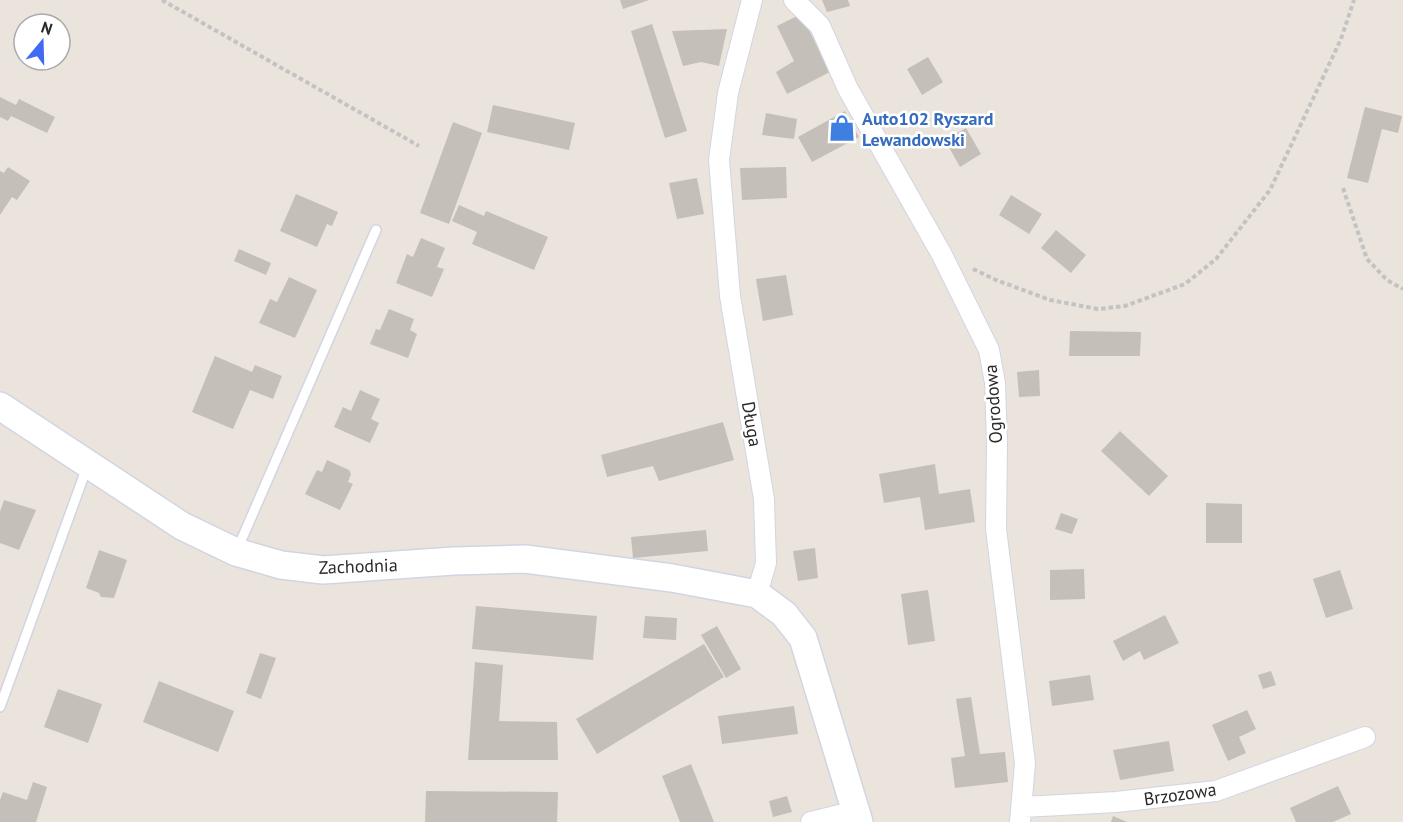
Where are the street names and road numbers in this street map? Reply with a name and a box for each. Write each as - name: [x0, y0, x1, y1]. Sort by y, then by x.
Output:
- street label: Ogrodowa: [979, 364, 1007, 444]
- street label: Długa: [737, 400, 767, 448]
- street label: Zachodnia: [318, 553, 398, 579]
- street label: Brzozowa: [1142, 778, 1218, 810]

